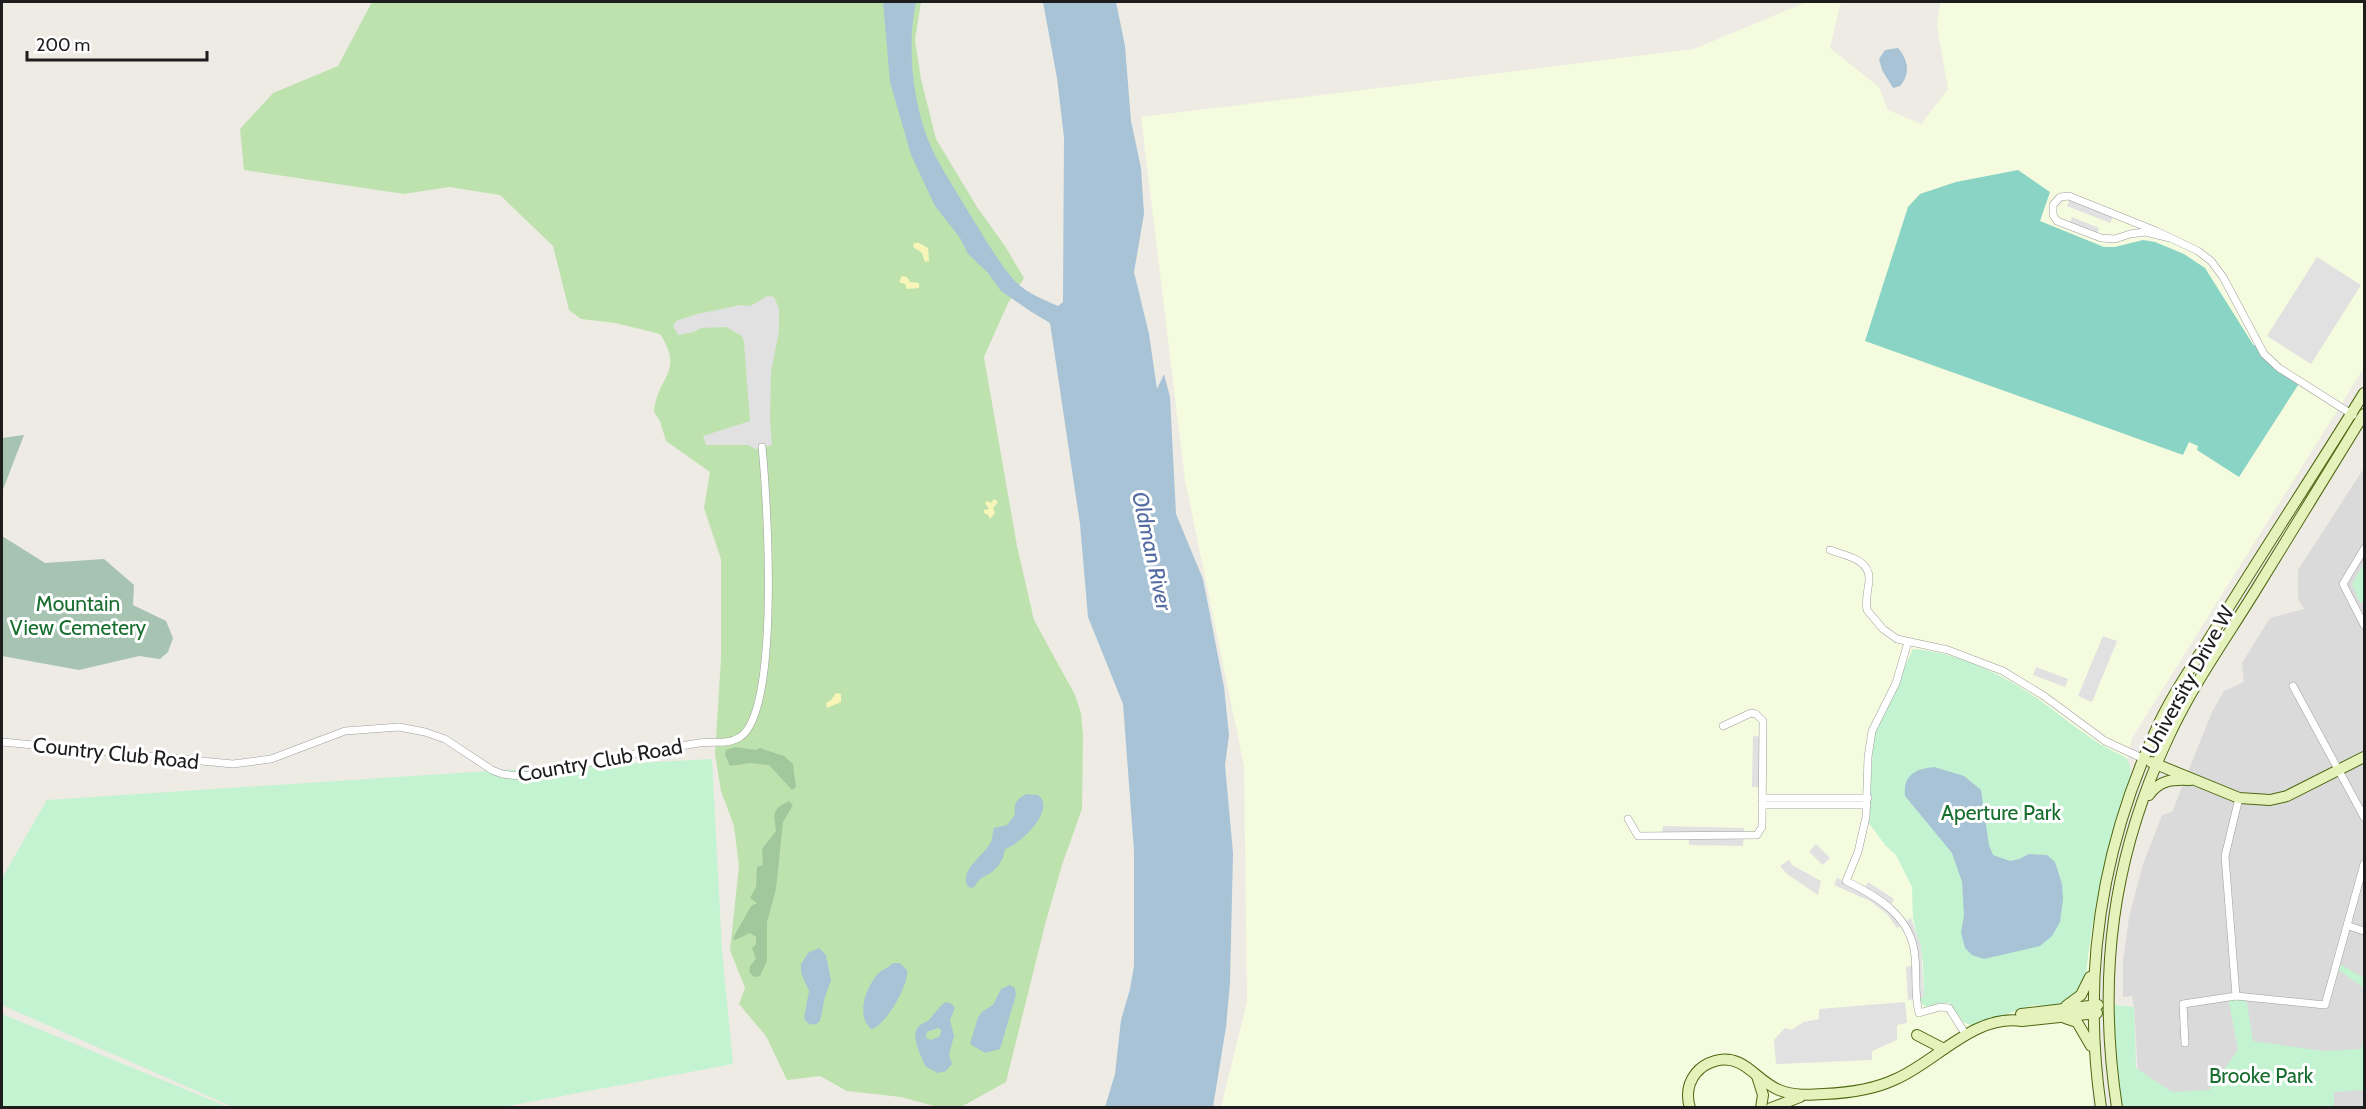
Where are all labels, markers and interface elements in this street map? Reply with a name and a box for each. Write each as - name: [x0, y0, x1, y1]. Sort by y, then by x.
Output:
- scale bar: [27, 24, 207, 62]
- text: 200 m: [36, 34, 90, 56]
- water label: Oldman River: [1126, 489, 1178, 614]
- park label: Mountain View Cemetery: [10, 591, 147, 640]
- street label: University Drive W: [2137, 601, 2239, 759]
- street label: Country Club Road: [32, 732, 200, 774]
- street label: Country Club Road: [516, 733, 684, 787]
- park label: Aperture Park: [1941, 800, 2061, 825]
- park label: Brooke Park: [2209, 1063, 2314, 1088]

